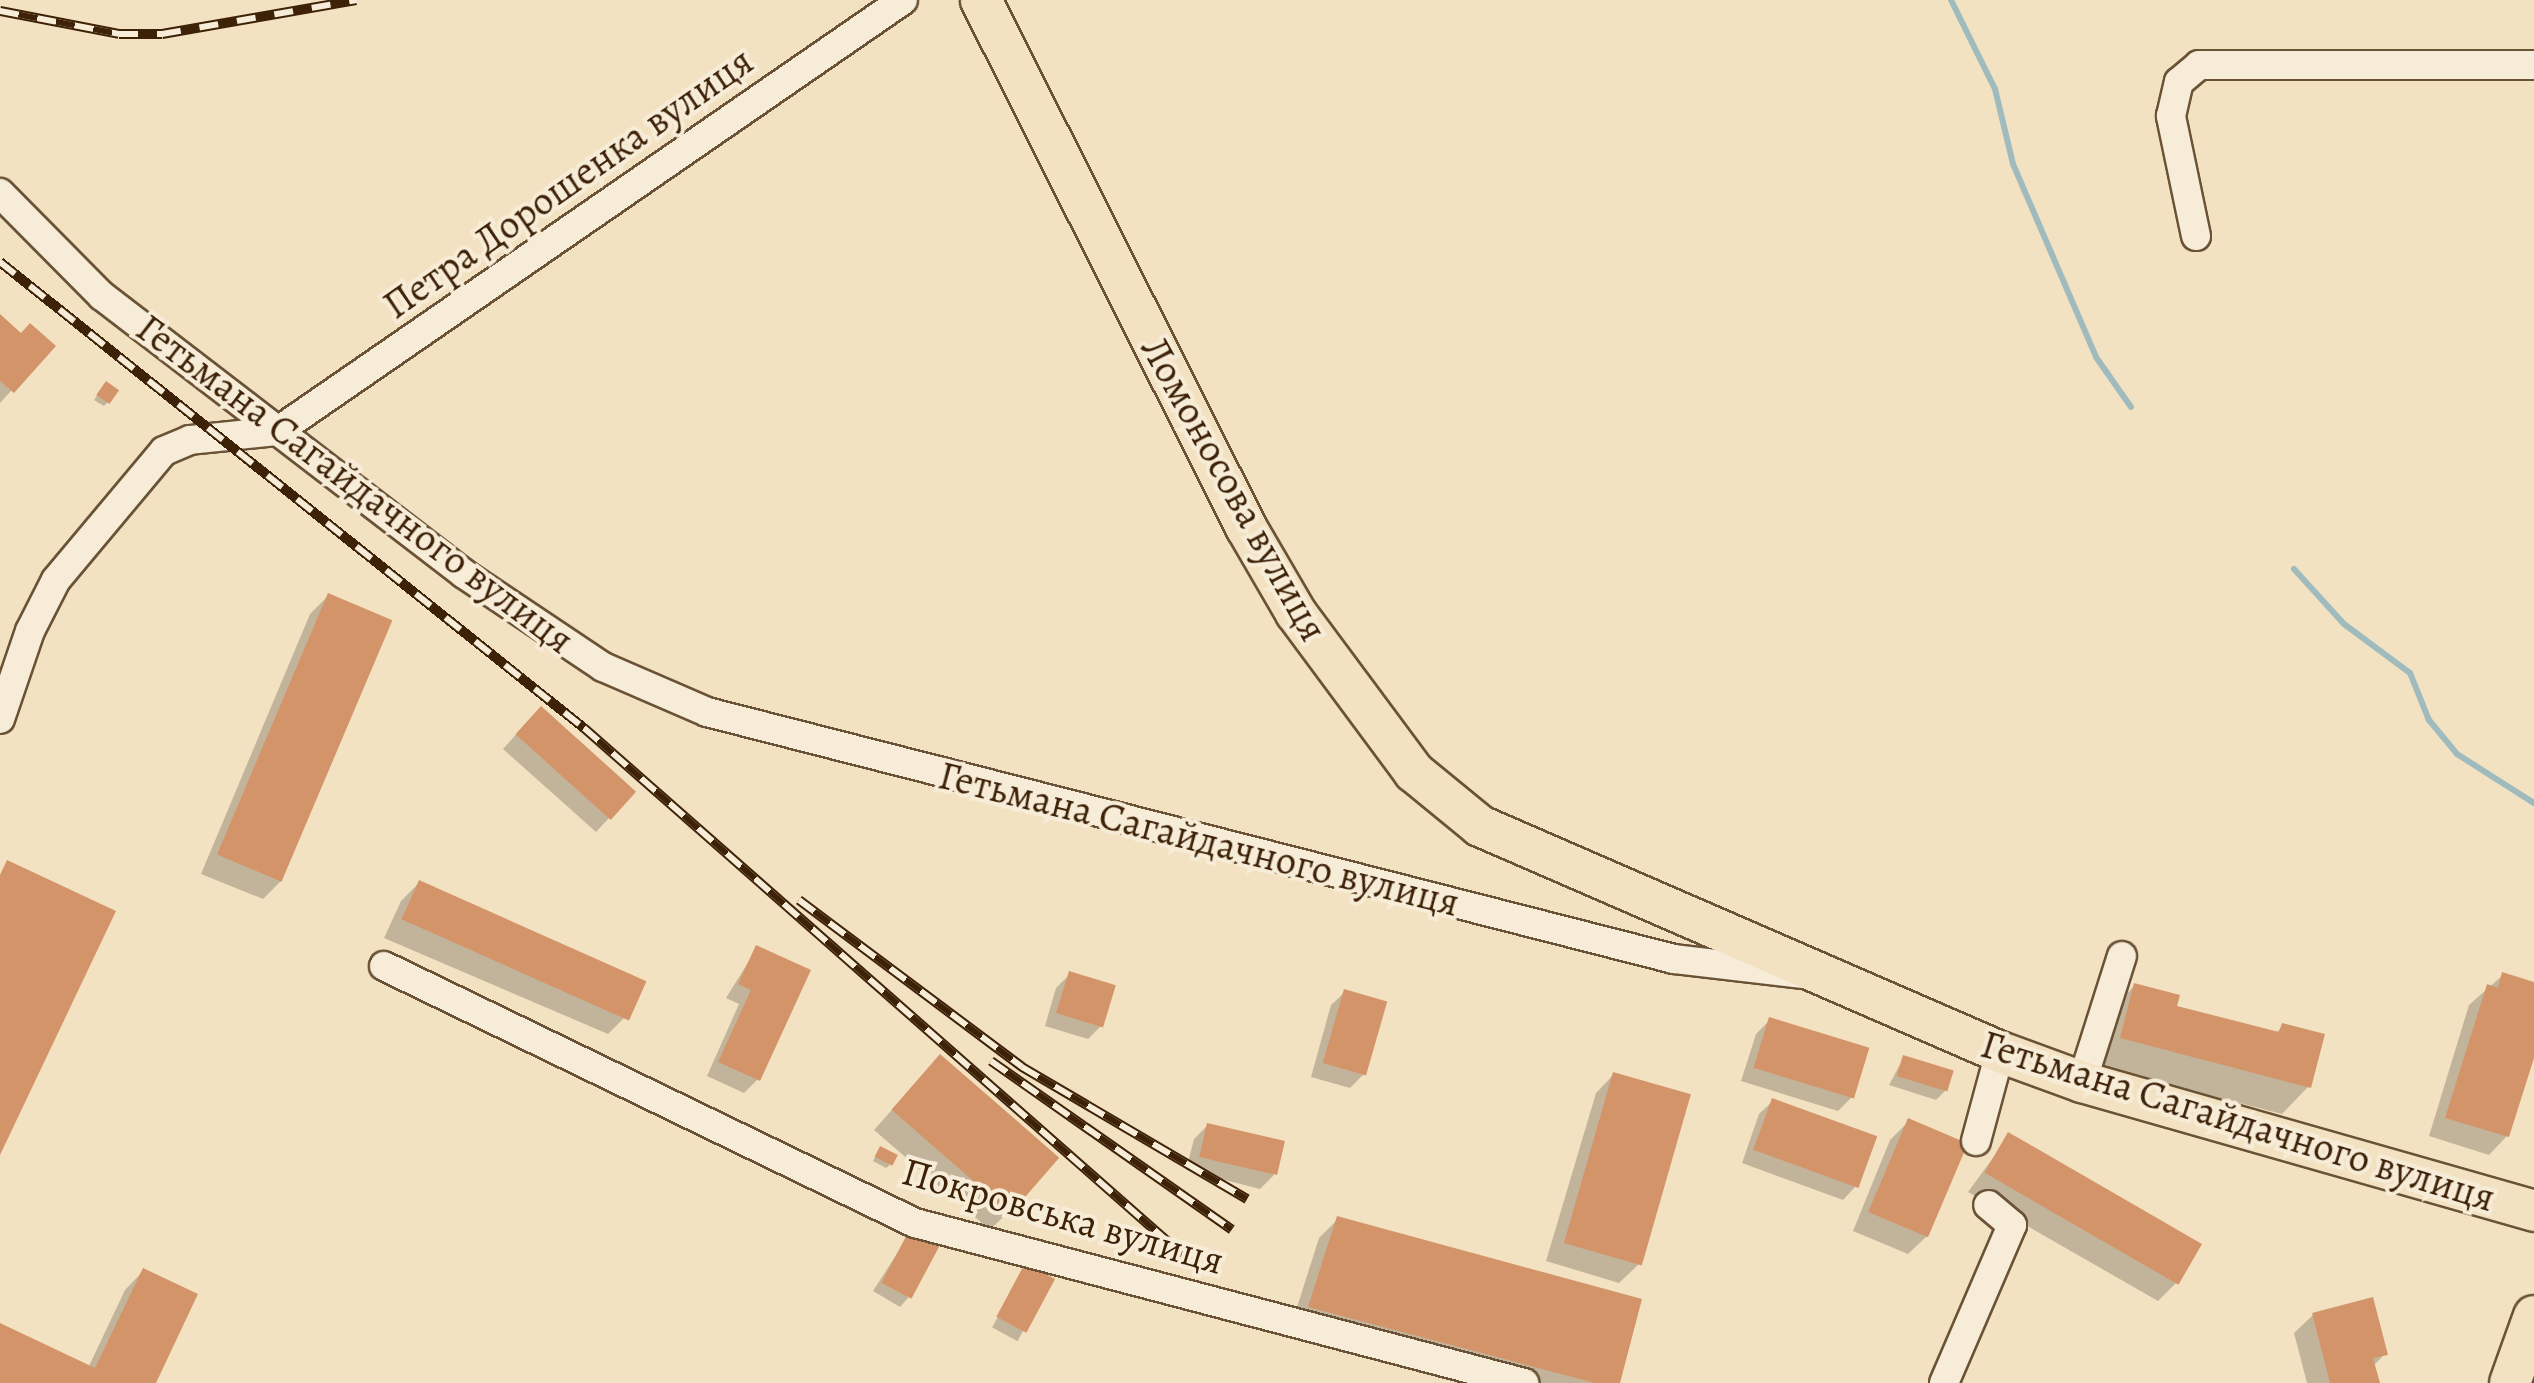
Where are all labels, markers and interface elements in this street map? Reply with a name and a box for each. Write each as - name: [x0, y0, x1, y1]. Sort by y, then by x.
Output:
- street label: Петра Дорошенка вулиця: [374, 37, 762, 329]
- street label: Гетьмана Сагайдачного вулиця: [127, 304, 583, 664]
- street label: Ломоносова вулиця: [1131, 329, 1337, 649]
- street label: Гетьмана Сагайдачного вулиця: [934, 751, 1464, 927]
- street label: Гетьмана Сагайдачного вулиця: [1975, 1020, 2501, 1222]
- street label: Покровська вулиця: [897, 1147, 1229, 1285]

